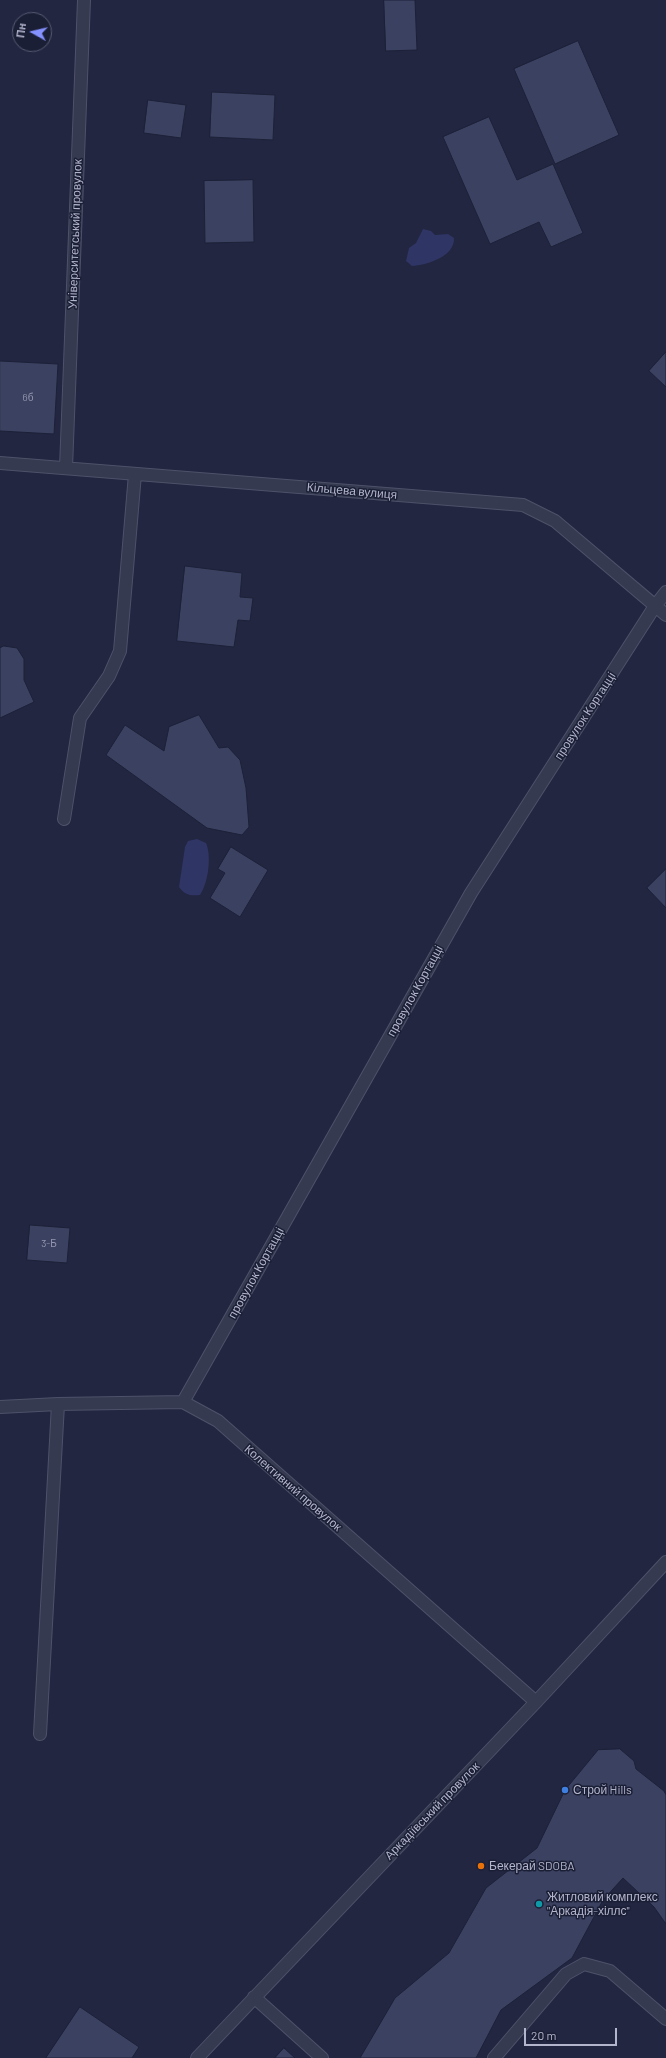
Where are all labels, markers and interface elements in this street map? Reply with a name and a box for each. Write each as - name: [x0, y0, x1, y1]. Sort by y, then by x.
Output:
- north arrow: [12, 12, 52, 52]
- text: Пн: [13, 22, 28, 39]
- street label: Університетський провулок: [65, 159, 85, 309]
- house number: 6б: [23, 392, 33, 404]
- street label: Кільцева вулиця: [306, 480, 398, 502]
- street label: провулок Кортацці: [551, 669, 619, 763]
- street label: провулок Кортацці: [384, 943, 446, 1039]
- street label: провулок Кортацці: [225, 1225, 287, 1321]
- house number: 3-Б: [41, 1238, 57, 1250]
- street label: Колективний провулок: [241, 1442, 345, 1534]
- street label: Аркадіївський провулок: [382, 1759, 482, 1863]
- place label: Строй Hills: [573, 1783, 632, 1797]
- marker: Строй Hills: [560, 1785, 570, 1795]
- place label: Бекерай SDOBA: [489, 1859, 574, 1873]
- marker: Бекерай SDOBA: [476, 1861, 486, 1871]
- place label: Житловий комплекс "Аркадія-хіллс": [547, 1890, 658, 1918]
- marker: Житловий комплекс "Аркадія-хіллс": [534, 1899, 544, 1909]
- scale bar: [526, 2020, 619, 2046]
- text: 20 m: [531, 2028, 557, 2042]

